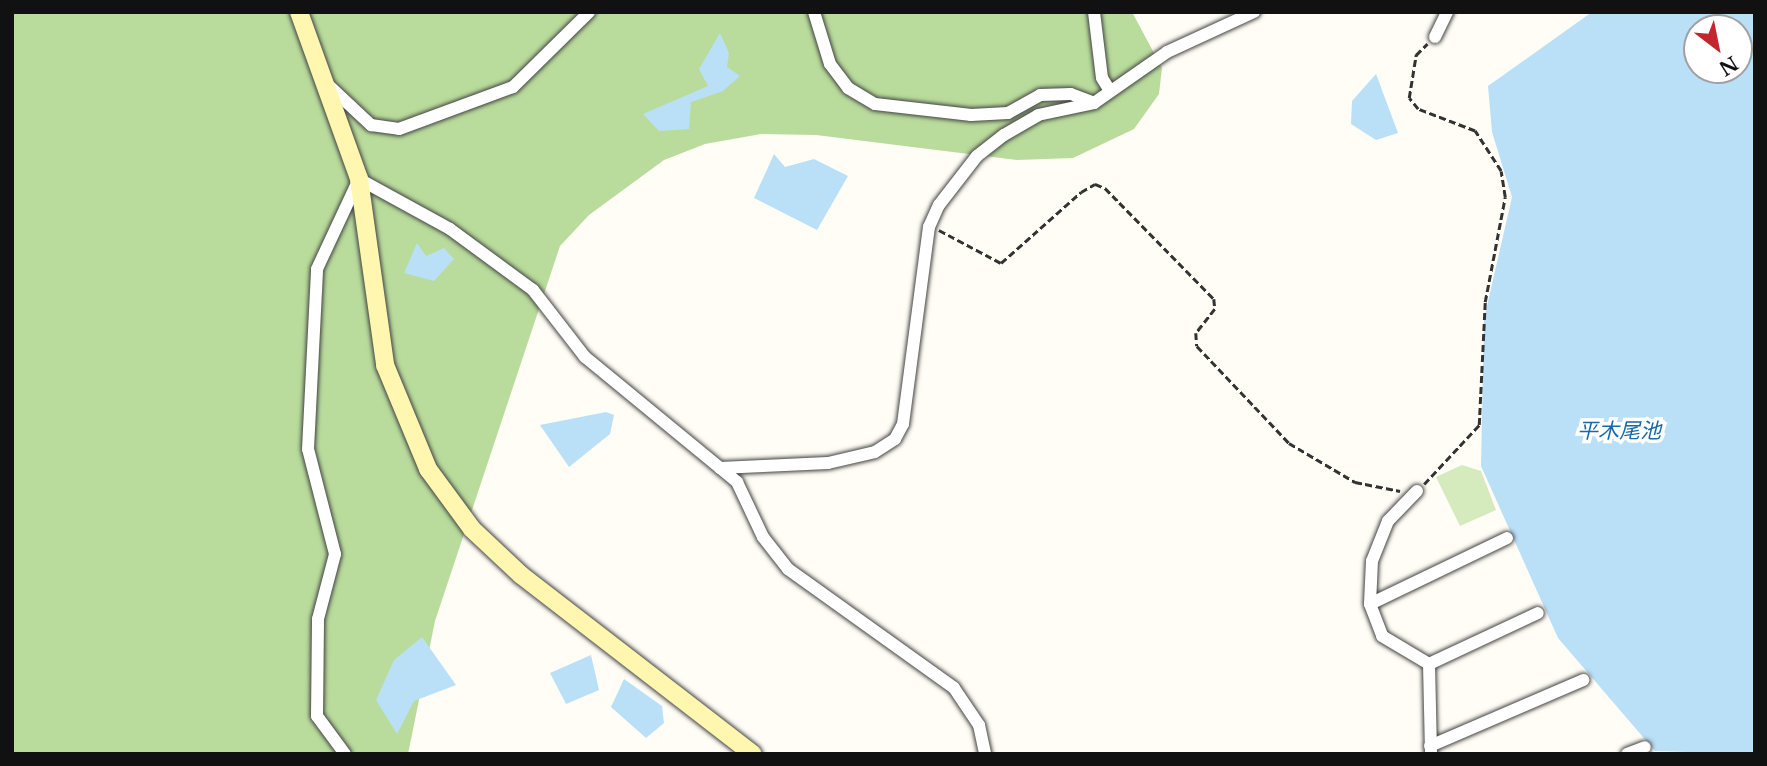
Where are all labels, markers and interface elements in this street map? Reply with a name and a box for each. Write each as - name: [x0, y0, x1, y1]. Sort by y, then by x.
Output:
- north arrow: [1683, 14, 1753, 84]
- text: N: [1715, 51, 1742, 80]
- water label: 平木尾池: [1577, 418, 1661, 444]

